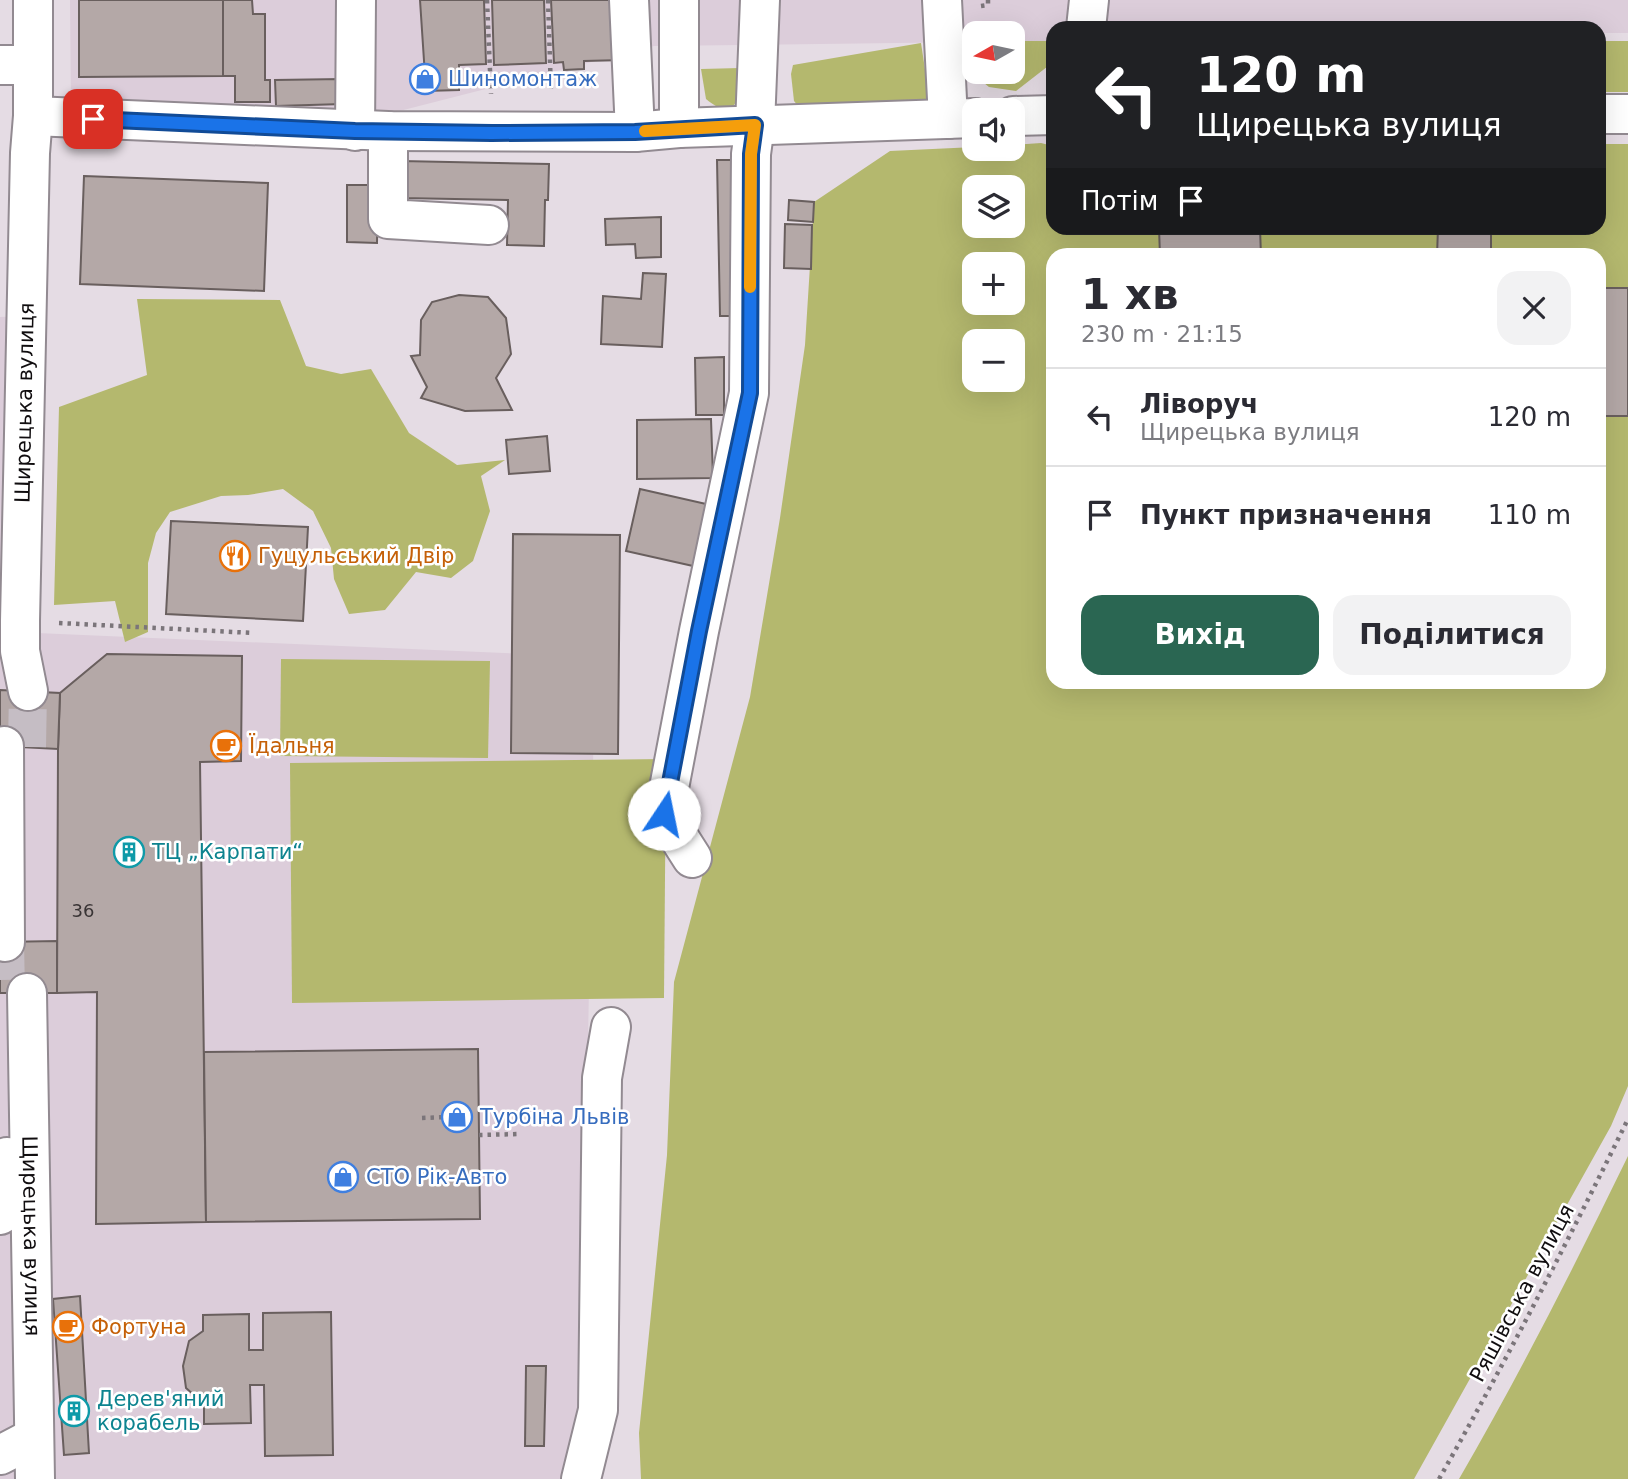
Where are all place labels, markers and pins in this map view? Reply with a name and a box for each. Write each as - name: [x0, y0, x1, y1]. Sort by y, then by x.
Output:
- shop icon: Шиномонтаж: [408, 62, 442, 96]
- place label: Шиномонтаж: [448, 67, 597, 91]
- pin: [63, 89, 123, 149]
- restaurant icon: Гуцульський Двір: [218, 539, 252, 573]
- place label: Гуцульський Двір: [258, 544, 454, 568]
- cafe icon: Їдальня: [209, 729, 243, 763]
- place label: Їдальня: [249, 733, 335, 758]
- building icon: ТЦ „Карпати“: [112, 835, 146, 869]
- place label: ТЦ „Карпати“: [151, 840, 303, 864]
- shop icon: Турбіна Львів: [440, 1100, 474, 1134]
- place label: Турбіна Львів: [479, 1105, 629, 1129]
- shop icon: СТО Рік-Авто: [326, 1160, 360, 1194]
- place label: СТО Рік-Авто: [366, 1165, 507, 1189]
- cafe icon: Фортуна: [51, 1310, 85, 1344]
- place label: Фортуна: [91, 1315, 187, 1339]
- place label: Дерев'яний корабель: [97, 1387, 224, 1435]
- building icon: Дерев'яний корабель: [57, 1394, 91, 1428]

